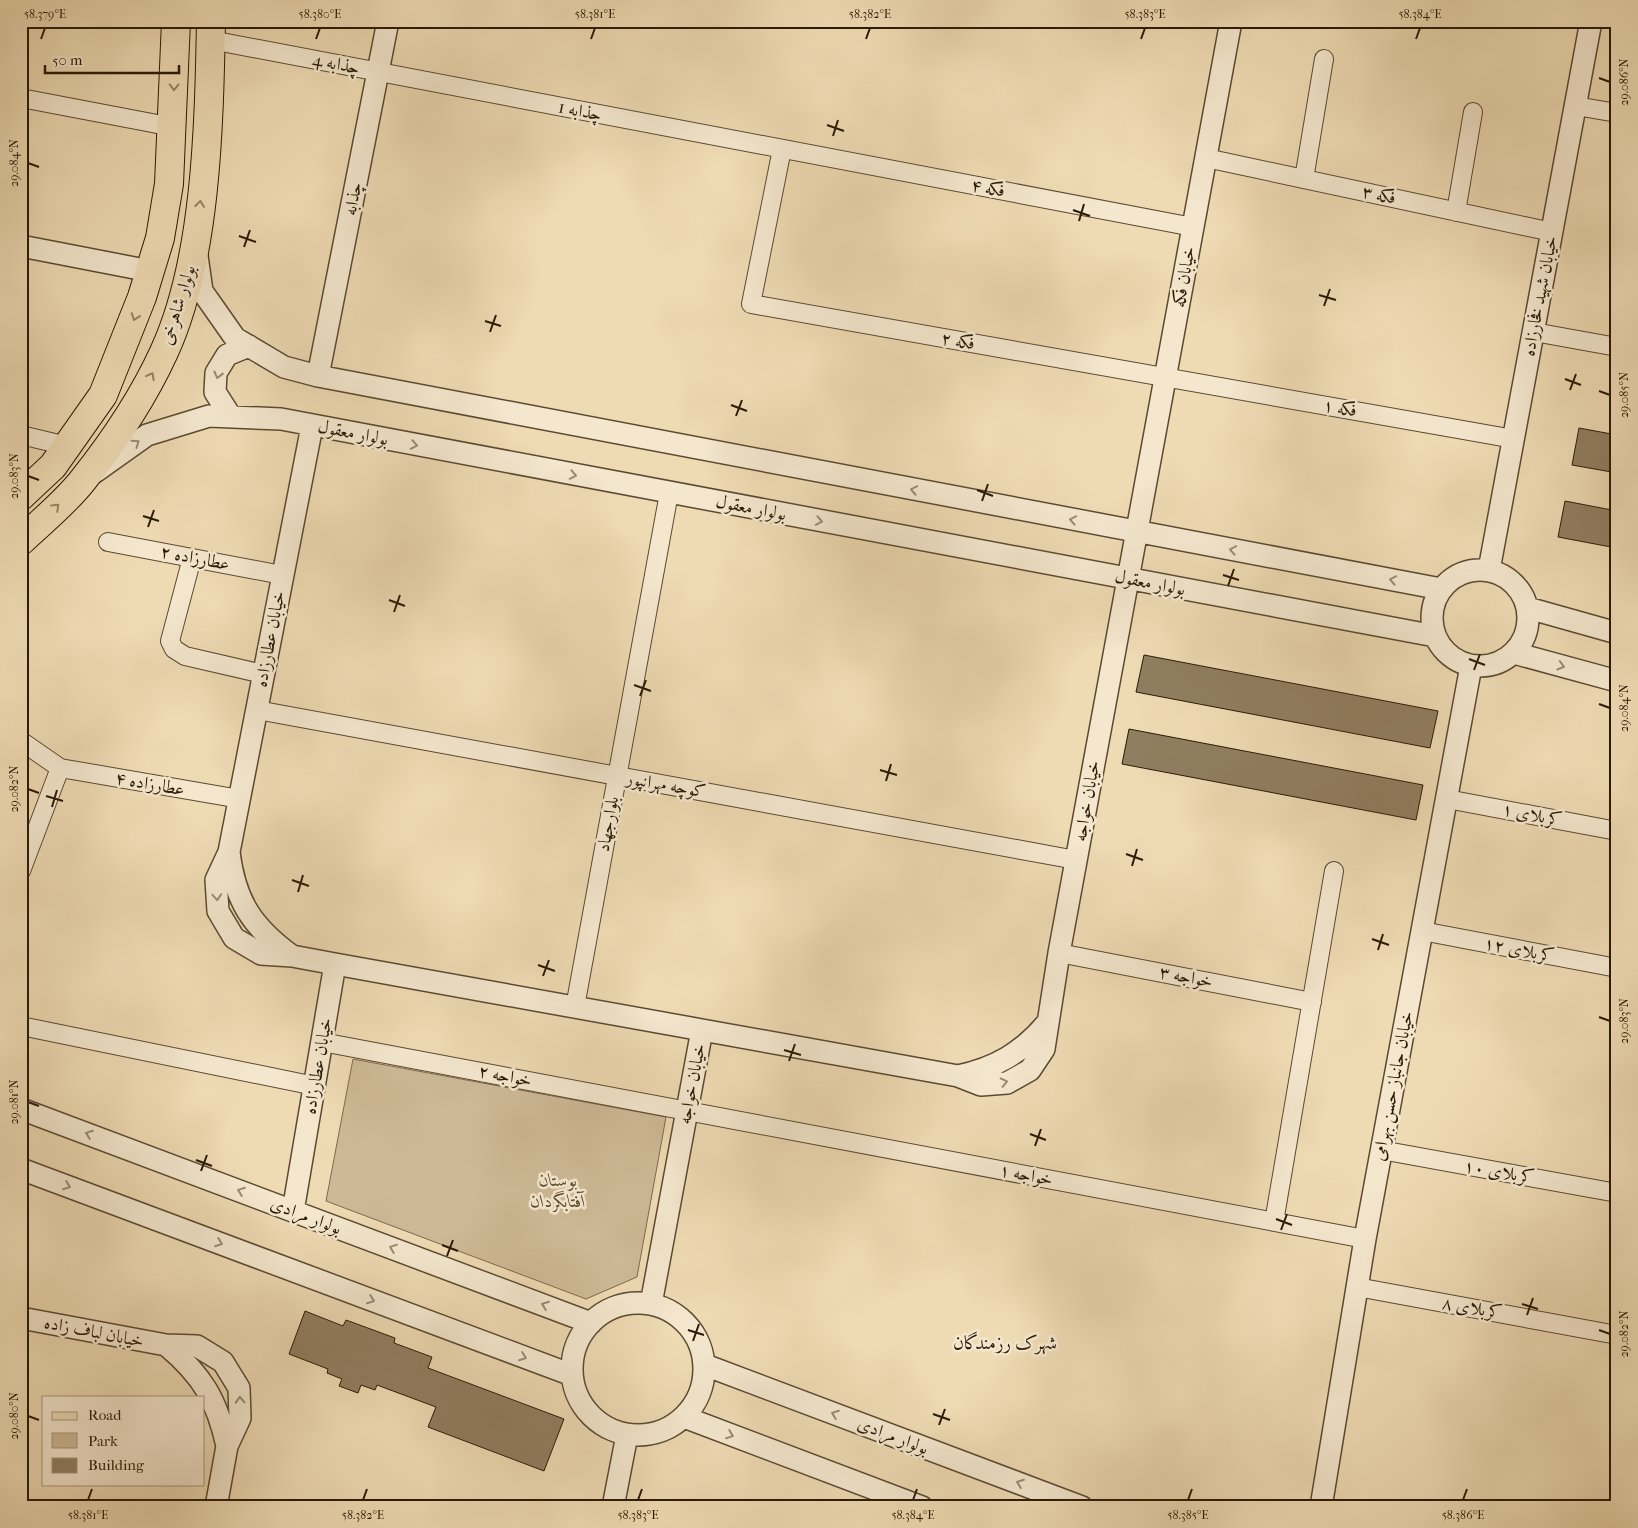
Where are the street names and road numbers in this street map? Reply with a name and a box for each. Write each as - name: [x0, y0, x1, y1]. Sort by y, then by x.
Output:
- street label: چذابه 4: [310, 49, 362, 81]
- street label: چذابه 1: [556, 97, 604, 127]
- street label: فکه ۴: [969, 174, 1007, 202]
- street label: چذابه: [339, 181, 368, 218]
- street label: فکه ۳: [1360, 181, 1398, 209]
- street label: خیابان شهید فخارزاده: [1518, 234, 1563, 358]
- street label: خیابان فکه: [1168, 245, 1200, 309]
- street label: بولوار شاهرخی: [156, 263, 201, 348]
- street label: فکه ۲: [939, 328, 977, 354]
- street label: فکه ۱: [1321, 395, 1359, 421]
- street label: بولوار معقول: [316, 416, 390, 450]
- street label: بولوار معقول: [714, 491, 788, 525]
- street label: عطارزاده ۲: [159, 541, 231, 575]
- street label: بولوار معقول: [1113, 566, 1187, 600]
- street label: خیابان عطارزاده: [250, 589, 290, 689]
- street label: خیابان خواجه: [1070, 759, 1104, 843]
- street label: کوچه مهرانپور: [622, 767, 708, 804]
- street label: عطارزاده ۴: [114, 768, 186, 800]
- street label: بلوارجهاد: [593, 795, 623, 853]
- street label: کربلای ۱: [1500, 799, 1564, 831]
- street label: کربلای ۱۲: [1482, 933, 1556, 967]
- street label: خواجه ۳: [1157, 962, 1215, 992]
- street label: خیابان جانباز حسن بهرامی: [1368, 1009, 1419, 1163]
- street label: خیابان عطارزاده: [299, 1016, 337, 1116]
- street label: خیابان خواجه: [674, 1042, 710, 1126]
- street label: خواجه ۲: [476, 1061, 534, 1091]
- street label: کربلای ۱۰: [1462, 1155, 1536, 1189]
- street label: خواجه ۱: [997, 1160, 1055, 1190]
- street label: بولوار مرادی: [267, 1193, 345, 1241]
- street label: کربلای ۸: [1440, 1292, 1504, 1324]
- street label: خیابان لباف زاده: [42, 1312, 146, 1352]
- street label: بولوار مرادی: [854, 1413, 932, 1461]

